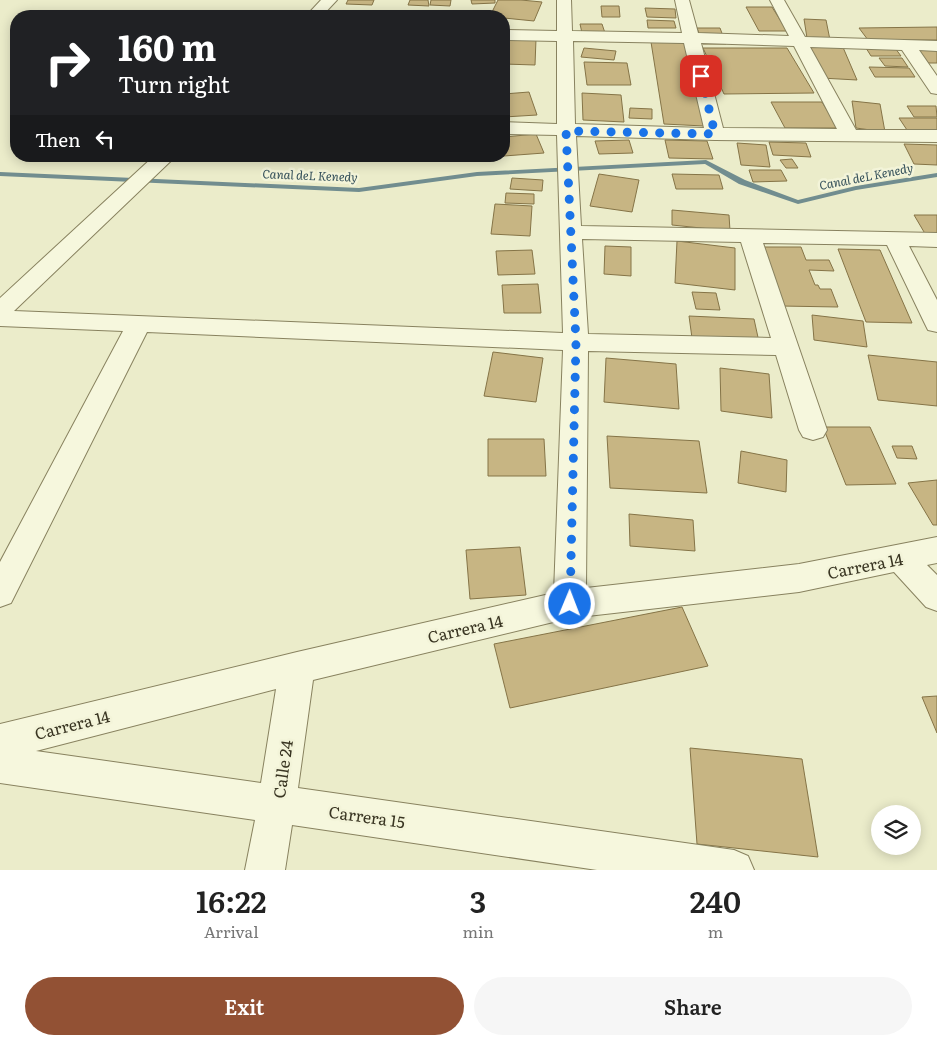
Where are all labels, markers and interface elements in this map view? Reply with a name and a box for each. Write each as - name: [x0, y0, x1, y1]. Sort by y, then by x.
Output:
- text: 160 m: [118, 20, 216, 72]
- icon: right: [35, 30, 100, 95]
- pin: [680, 55, 722, 97]
- icon: arrive: [687, 62, 715, 90]
- text: Turn right: [118, 67, 230, 100]
- text: Then: [35, 125, 81, 153]
- icon: left: [91, 125, 119, 153]
- water label: Canal deL Kenedy: [818, 158, 914, 194]
- water label: Canal deL Kenedy: [262, 164, 358, 186]
- street label: Carrera 14: [825, 546, 905, 584]
- position arrow: [543, 577, 595, 629]
- street label: Carrera 14: [425, 608, 505, 648]
- street label: Carrera 14: [32, 703, 112, 745]
- street label: Calle 24: [266, 738, 298, 800]
- street label: Carrera 15: [327, 799, 407, 833]
- map controls: [871, 805, 921, 855]
- button: layers: [871, 805, 921, 855]
- text: 16:22: [196, 878, 266, 922]
- text: 3: [470, 878, 486, 922]
- text: 240: [690, 878, 741, 922]
- text: Arrival: [204, 919, 259, 943]
- text: min: [462, 919, 494, 943]
- text: m: [708, 919, 723, 943]
- button: Exit: [25, 977, 464, 1035]
- button: Share: [474, 977, 912, 1035]

